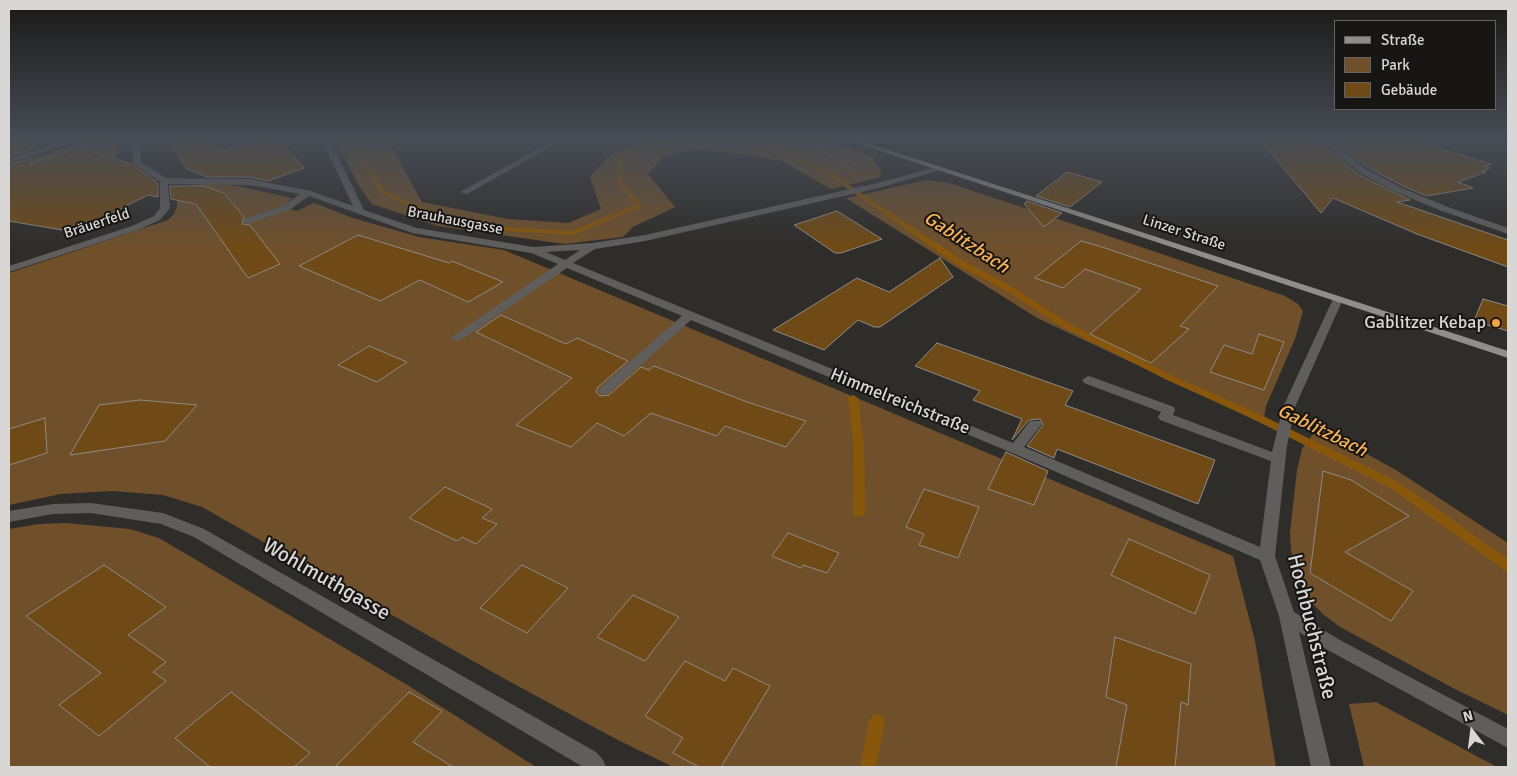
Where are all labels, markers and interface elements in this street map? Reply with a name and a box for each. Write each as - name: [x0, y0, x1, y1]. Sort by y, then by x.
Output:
- legend: [1334, 20, 1497, 110]
- text: Straße: [1381, 31, 1425, 49]
- text: Park: [1381, 56, 1410, 74]
- text: Gebäude: [1381, 81, 1437, 99]
- street label: Brauhausgasse: [406, 203, 504, 239]
- street label: Bräuerfeld: [62, 205, 132, 243]
- water label: Gablitzbach: [919, 207, 1013, 279]
- street label: Linzer Straße: [1140, 211, 1228, 255]
- place label: Gablitzer Kebap: [1364, 312, 1486, 334]
- marker: Gablitzer Kebap: [1490, 317, 1502, 329]
- street label: Himmelreichstraße: [827, 364, 973, 440]
- water label: Gablitzbach: [1274, 400, 1370, 462]
- street label: Wohlmuthgasse: [258, 533, 394, 627]
- street label: Hochbuchstraße: [1281, 552, 1341, 702]
- north arrow: [1447, 706, 1497, 756]
- text: N: [1461, 707, 1475, 726]

